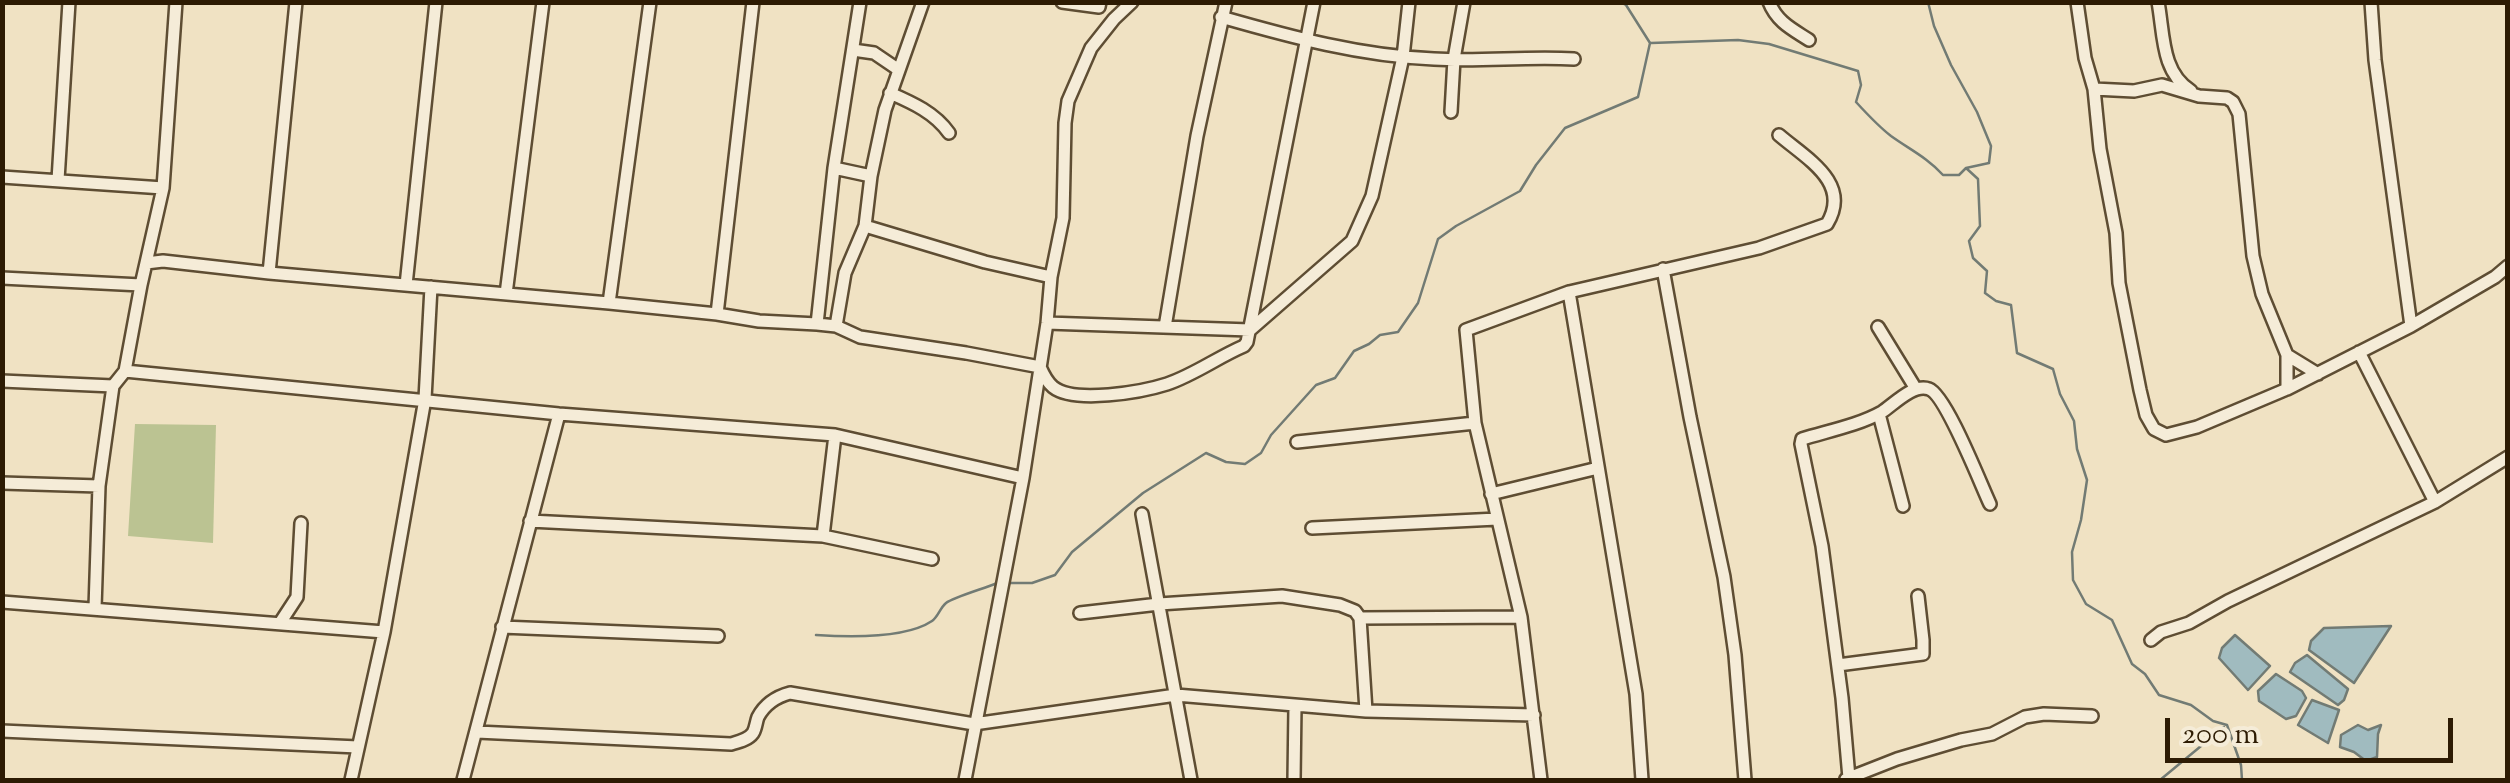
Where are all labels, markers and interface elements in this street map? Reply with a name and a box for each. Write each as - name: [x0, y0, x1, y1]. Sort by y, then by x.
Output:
- scale bar: [2170, 698, 2458, 760]
- text: 200 m: [2182, 714, 2259, 757]

